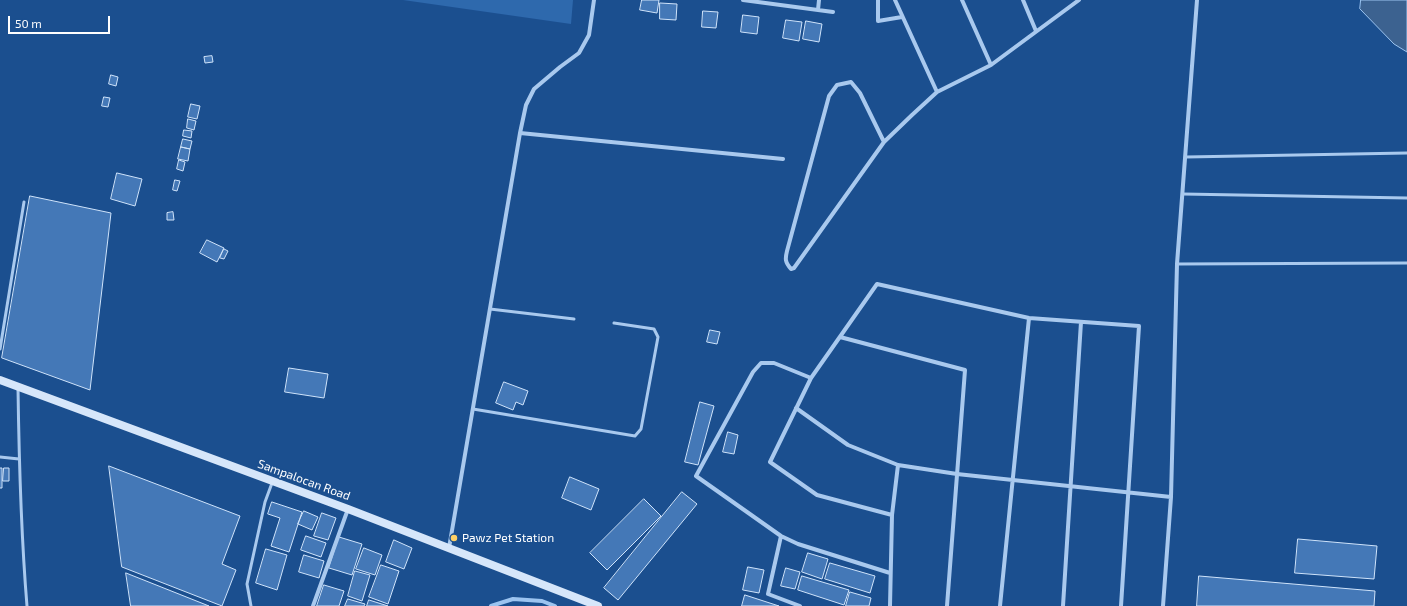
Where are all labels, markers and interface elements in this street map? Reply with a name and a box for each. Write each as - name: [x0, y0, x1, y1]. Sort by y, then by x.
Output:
- scale bar: [10, 8, 112, 34]
- text: 50 m: [15, 16, 42, 30]
- street label: Sampalocan Road: [256, 457, 352, 503]
- place label: Pawz Pet Station: [462, 531, 554, 545]
- marker: Pawz Pet Station: [449, 533, 459, 543]

